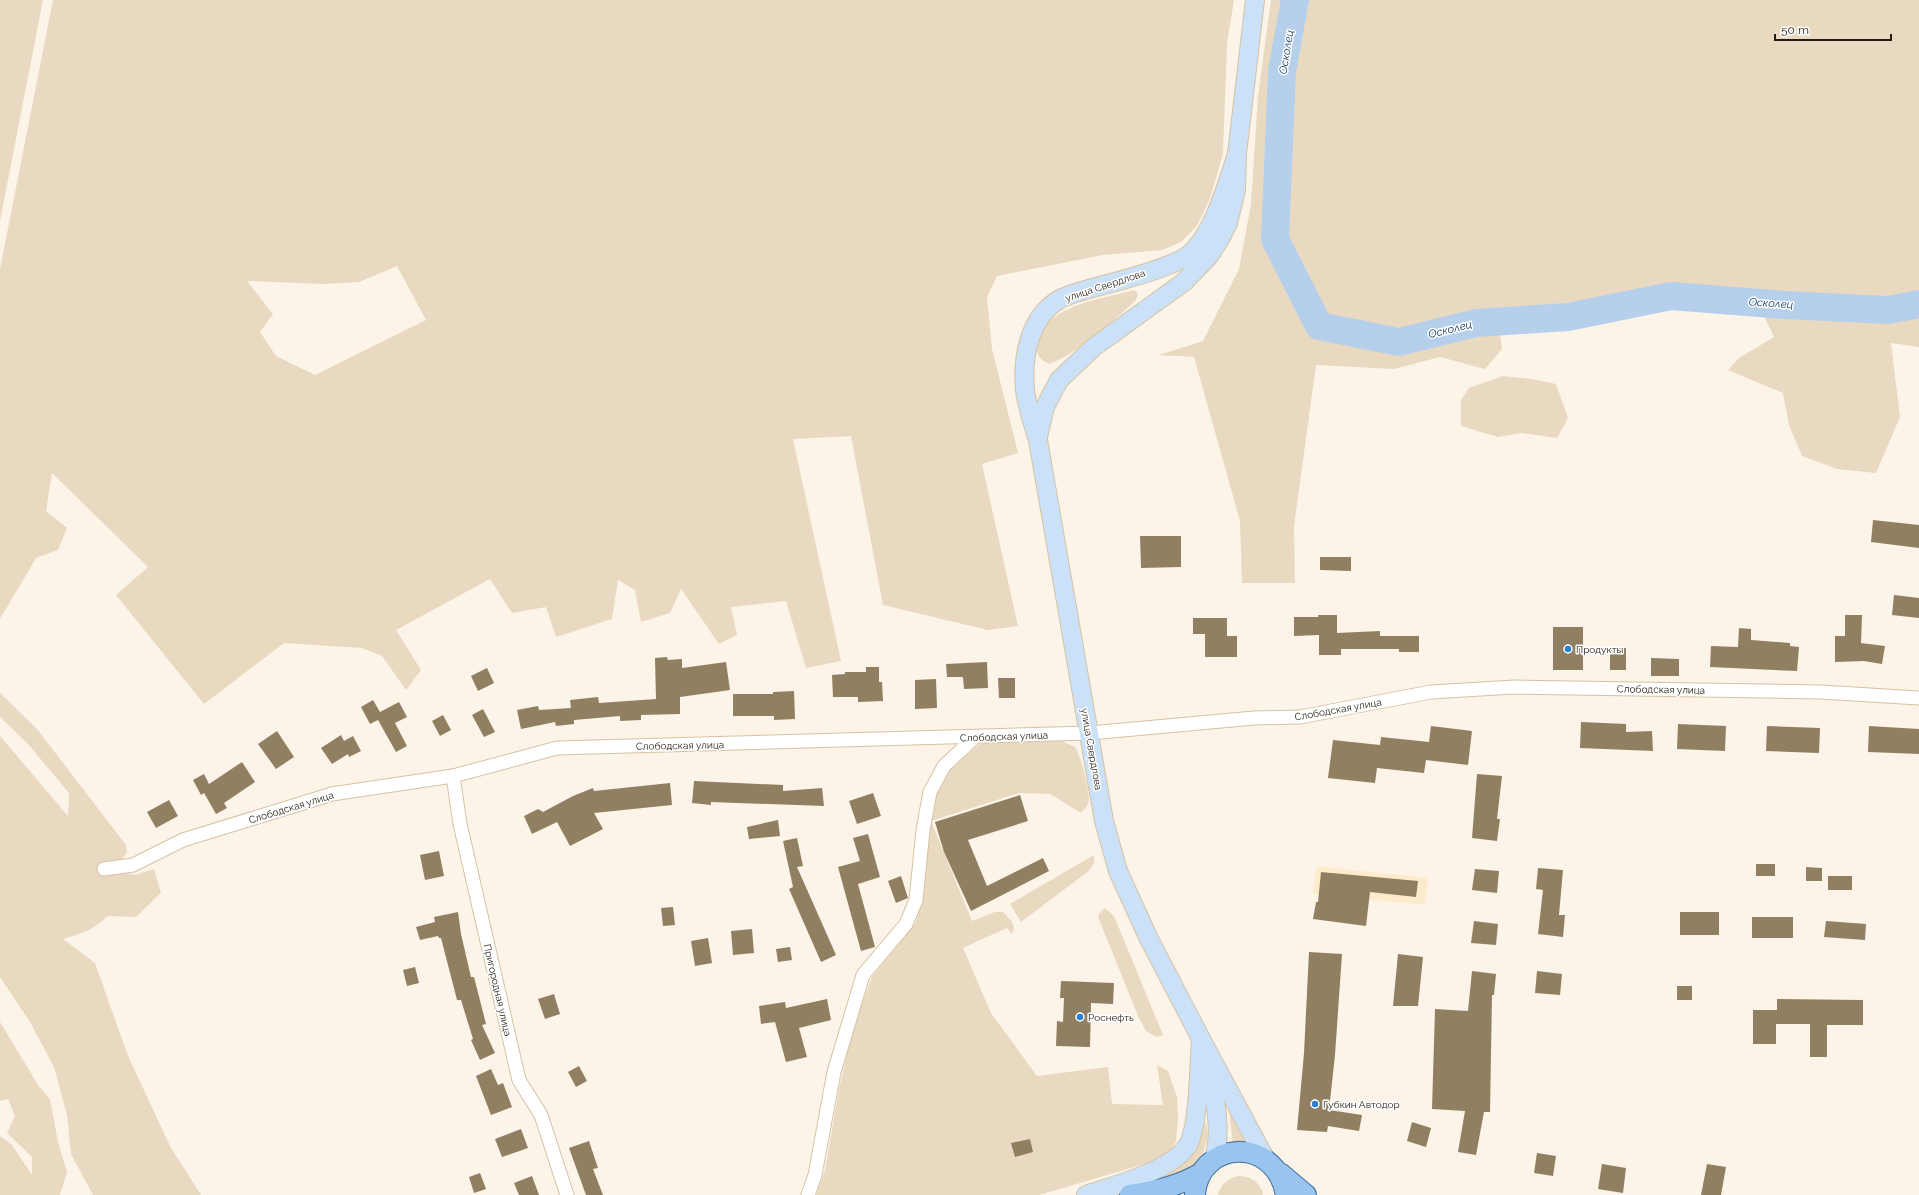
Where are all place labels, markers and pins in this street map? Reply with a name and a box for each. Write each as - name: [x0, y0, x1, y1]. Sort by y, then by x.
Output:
- marker: Продукты: [1563, 644, 1573, 654]
- place label: Продукты: [1576, 644, 1623, 655]
- marker: Роснефть: [1075, 1012, 1085, 1022]
- place label: Роснефть: [1088, 1012, 1134, 1023]
- marker: Губкин Автодор: [1310, 1099, 1320, 1109]
- place label: Губкин Автодор: [1323, 1099, 1400, 1110]

